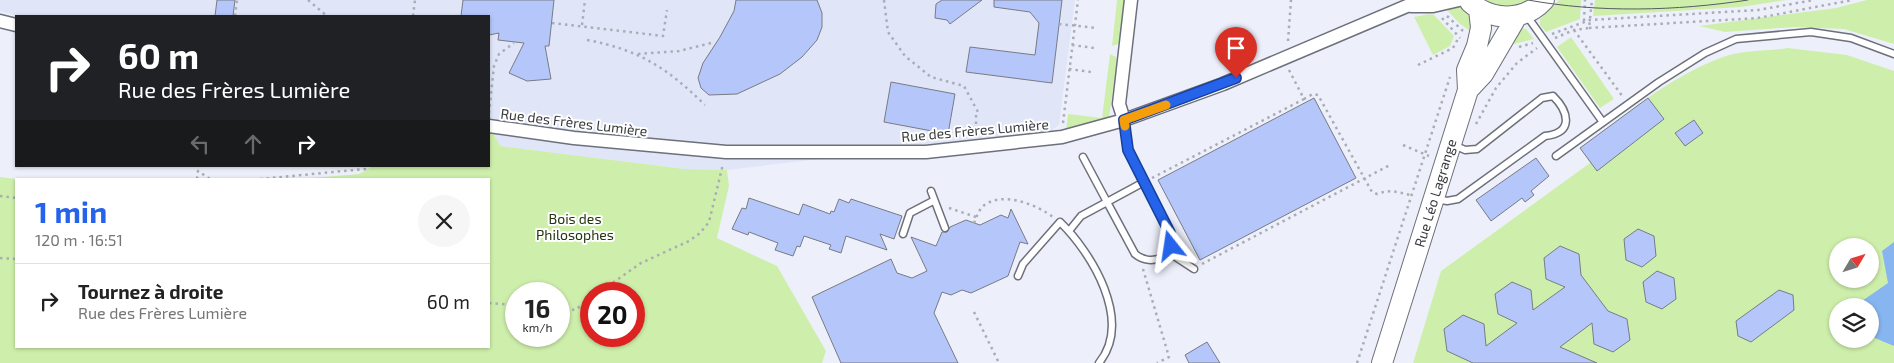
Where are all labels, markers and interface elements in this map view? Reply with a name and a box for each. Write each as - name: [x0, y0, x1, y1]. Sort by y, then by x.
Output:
- pin: [1215, 27, 1257, 78]
- text: 60 m: [118, 34, 199, 76]
- icon: arrive: [1222, 34, 1250, 62]
- icon: right: [35, 35, 100, 100]
- text: Rue des Frères Lumière: [118, 76, 350, 102]
- street label: Rue des Frères Lumière: [500, 105, 648, 139]
- street label: Rue des Frères Lumière: [901, 115, 1049, 145]
- icon: left: [186, 130, 214, 158]
- icon: ahead: [239, 130, 267, 158]
- icon: right: [292, 130, 320, 158]
- street label: Rue Léo Lagrange: [1410, 137, 1460, 249]
- text: 1 min: [35, 193, 107, 229]
- button: close: [418, 195, 470, 247]
- park label: Bois des Philosophes: [536, 210, 614, 243]
- position arrow: [1144, 219, 1196, 271]
- text: 120 m · 16:51: [35, 230, 123, 249]
- north arrow: [1829, 238, 1879, 288]
- map controls: [1829, 238, 1879, 348]
- text: Tournez à droite: [78, 280, 224, 303]
- speed limit sign: 20: [580, 282, 645, 347]
- icon: right: [35, 287, 63, 315]
- text: 60 m: [427, 290, 470, 313]
- text: 16: [525, 293, 550, 323]
- button: layers: [1829, 298, 1879, 348]
- text: Rue des Frères Lumière: [78, 303, 247, 322]
- text: km/h: [523, 320, 552, 334]

